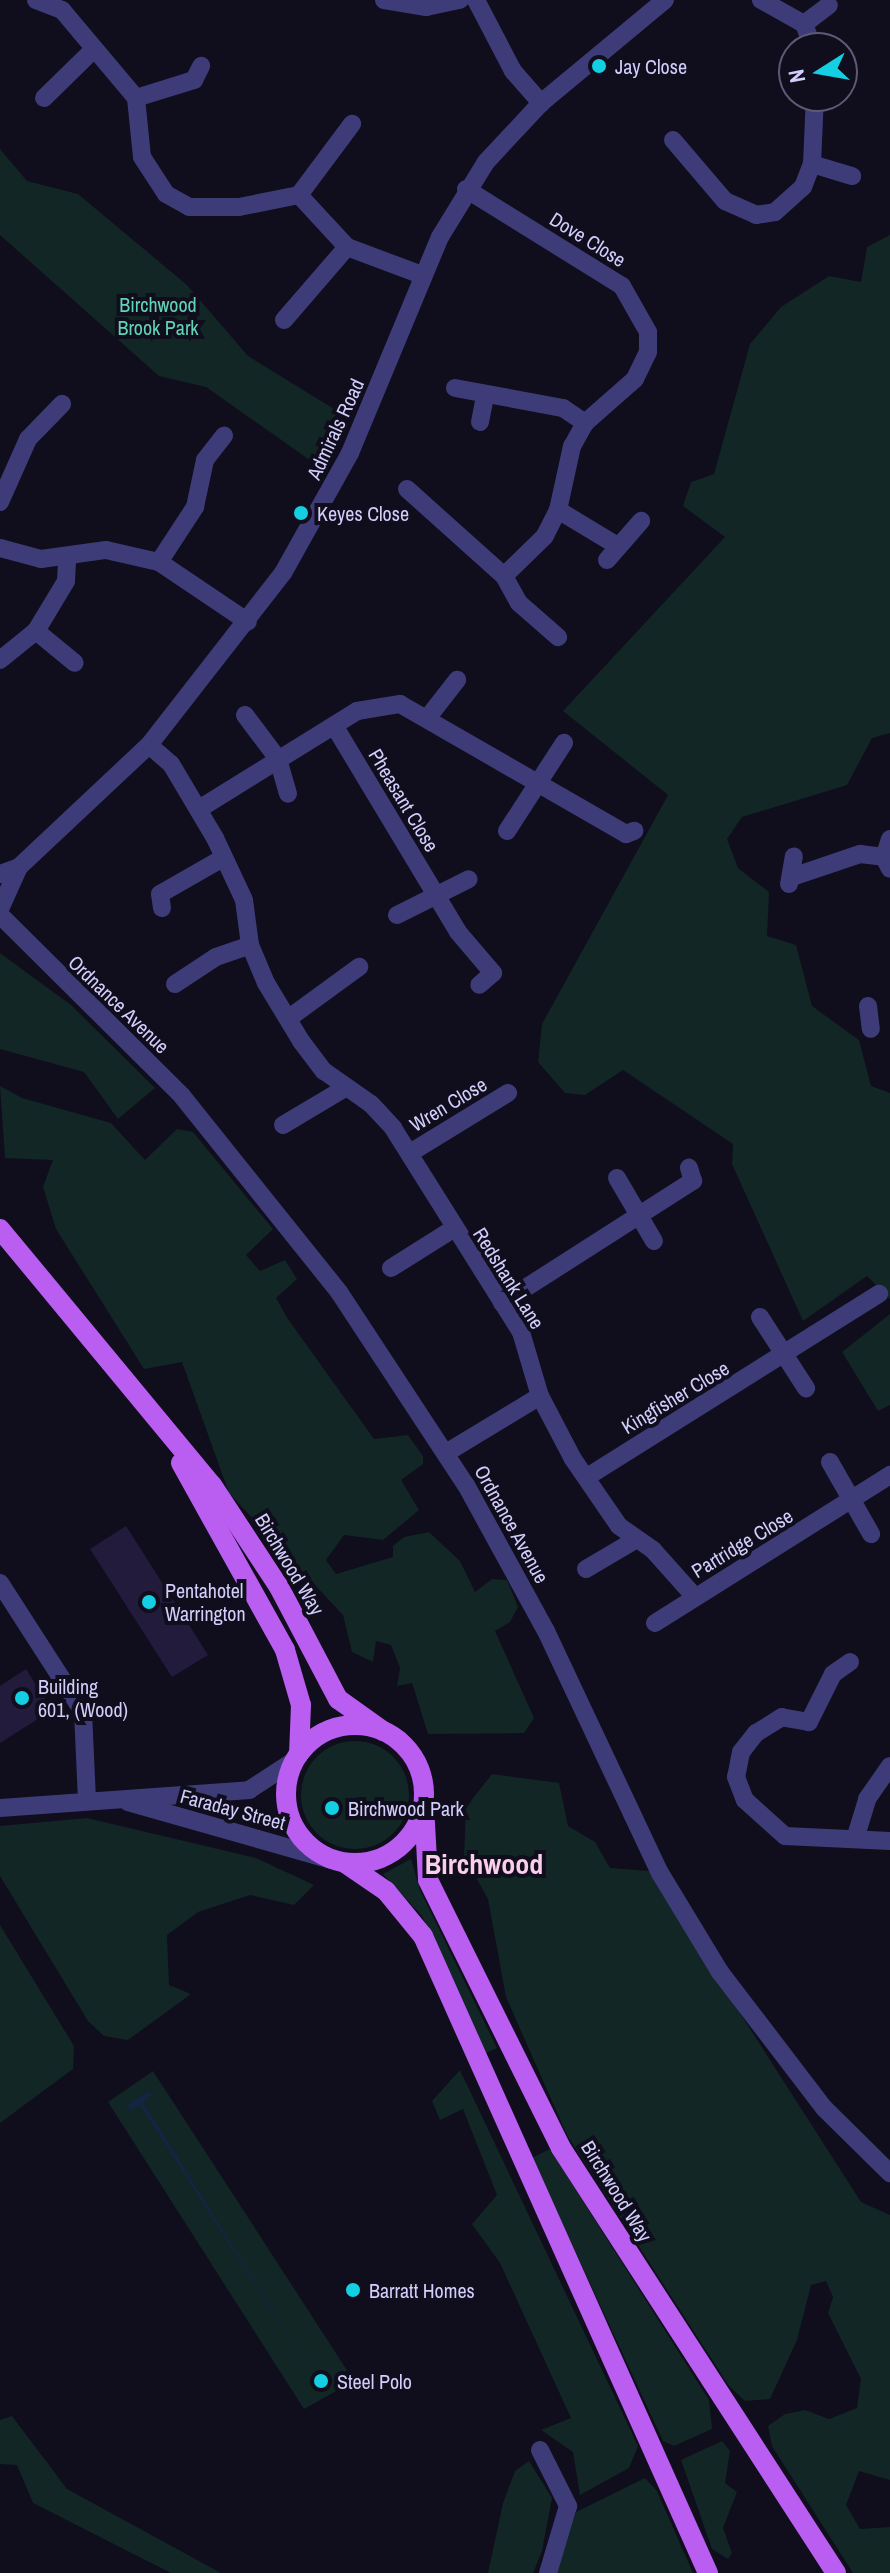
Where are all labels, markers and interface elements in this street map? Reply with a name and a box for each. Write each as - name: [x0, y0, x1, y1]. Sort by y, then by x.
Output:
- north arrow: [778, 32, 858, 112]
- place label: Jay Close: [615, 54, 687, 78]
- marker: Jay Close: [590, 57, 608, 75]
- text: N: [780, 67, 812, 85]
- street label: Dove Close: [546, 206, 630, 272]
- park label: Birchwood Brook Park: [117, 292, 199, 339]
- street label: Admirals Road: [301, 375, 369, 483]
- place label: Keyes Close: [317, 501, 409, 525]
- marker: Keyes Close: [292, 504, 310, 522]
- street label: Pheasant Close: [364, 744, 444, 856]
- street label: Ordnance Avenue: [63, 950, 175, 1058]
- street label: Wren Close: [405, 1072, 491, 1136]
- street label: Redshank Lane: [468, 1223, 550, 1333]
- street label: Kingfisher Close: [617, 1355, 733, 1439]
- street label: Ordnance Avenue: [470, 1460, 554, 1588]
- street label: Partridge Close: [687, 1503, 797, 1583]
- street label: Birchwood Way: [250, 1509, 330, 1619]
- place label: Pentahotel Warrington: [165, 1578, 246, 1625]
- marker: Pentahotel Warrington: [140, 1593, 158, 1611]
- place label: Building 601, (Wood): [38, 1674, 128, 1721]
- marker: Building 601, (Wood): [13, 1689, 31, 1707]
- street label: Faraday Street: [178, 1783, 288, 1835]
- place label: Birchwood Park: [348, 1796, 464, 1820]
- marker: Birchwood Park: [323, 1799, 341, 1817]
- district label: Birchwood: [425, 1847, 543, 1881]
- street label: Birchwood Way: [577, 2136, 657, 2246]
- place label: Barratt Homes: [369, 2278, 475, 2302]
- marker: Barratt Homes: [344, 2281, 362, 2299]
- place label: Steel Polo: [337, 2369, 412, 2393]
- marker: Steel Polo: [312, 2372, 330, 2390]

